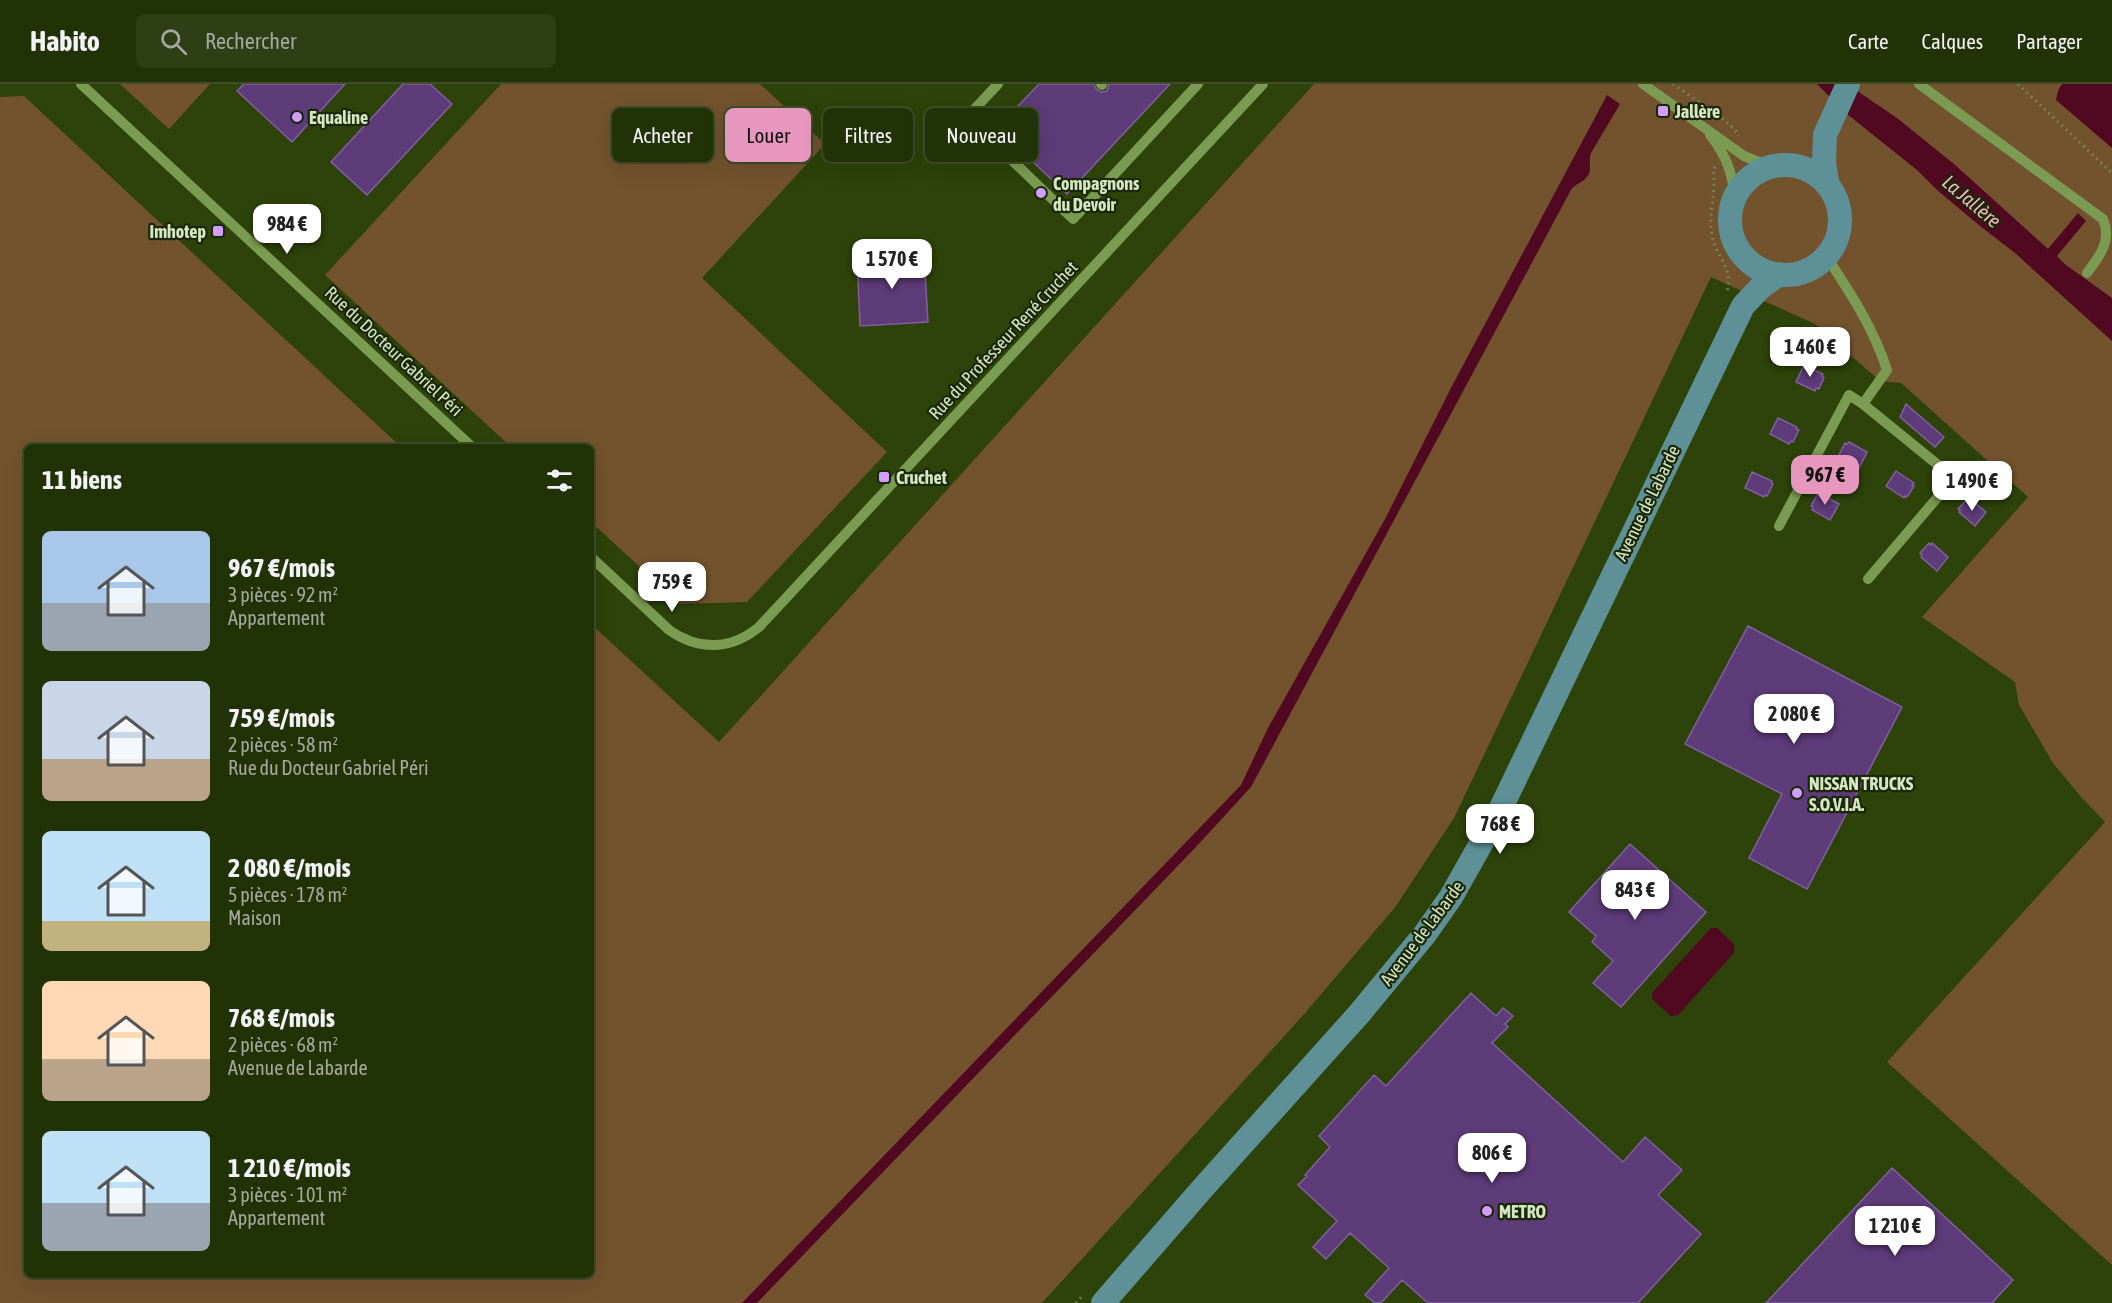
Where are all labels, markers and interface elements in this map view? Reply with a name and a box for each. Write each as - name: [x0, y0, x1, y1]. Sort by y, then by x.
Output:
- search box: [136, 14, 556, 68]
- text: Habito: [30, 25, 100, 57]
- icon: search: [157, 25, 190, 58]
- text: Rechercher: [205, 28, 296, 54]
- text: Carte: [1848, 29, 1889, 53]
- text: Calques: [1922, 29, 1983, 53]
- text: Partager: [2016, 29, 2082, 53]
- place label: Jallère: [1674, 101, 1720, 122]
- marker: Jallère: [1656, 104, 1670, 118]
- place label: Equaline: [309, 107, 368, 128]
- chip: Acheter: [612, 108, 713, 162]
- chip: Louer: [725, 108, 811, 162]
- chip: Filtres: [823, 108, 913, 162]
- chip: Nouveau: [925, 108, 1038, 162]
- marker: Equaline: [290, 110, 304, 124]
- water label: La Jallère: [1938, 170, 2006, 232]
- place label: Compagnons du Devoir: [1053, 173, 1140, 215]
- marker: Compagnons du Devoir: [1034, 186, 1048, 200]
- pin: 984 €: [245, 204, 329, 255]
- text: 984 €: [267, 212, 307, 235]
- place label: Imhotep: [150, 221, 206, 242]
- marker: Imhotep: [211, 224, 225, 238]
- pin: 1 570 €: [837, 239, 947, 290]
- text: 1 570 €: [866, 247, 918, 270]
- street label: Rue du Professeur René Cruchet: [924, 257, 1082, 423]
- street label: Rue du Docteur Gabriel Péri: [321, 282, 467, 420]
- pin: 1 460 €: [1755, 327, 1865, 378]
- text: 1 460 €: [1784, 335, 1836, 358]
- street label: Avenue de Labarde: [1610, 442, 1684, 564]
- pin: 967 €: [1783, 455, 1867, 506]
- pin: 1 490 €: [1917, 461, 2027, 512]
- text: 967 €: [1805, 463, 1845, 486]
- icon: filters: [543, 464, 576, 497]
- text: 11 biens: [42, 465, 122, 495]
- place label: Cruchet: [896, 467, 948, 488]
- text: 1 490 €: [1946, 469, 1998, 492]
- marker: Cruchet: [877, 470, 891, 484]
- text: 967 €/mois: [228, 553, 335, 583]
- icon: home: [90, 555, 162, 627]
- pin: 759 €: [630, 562, 714, 613]
- text: 759 €: [652, 570, 692, 593]
- text: 3 pièces · 92 m²: [228, 583, 338, 606]
- text: Appartement: [228, 606, 325, 629]
- pin: 2 080 €: [1739, 694, 1849, 745]
- text: 2 080 €: [1768, 702, 1820, 725]
- text: 759 €/mois: [228, 703, 335, 733]
- icon: home: [90, 705, 162, 777]
- text: 2 pièces · 58 m²: [228, 733, 338, 756]
- text: Rue du Docteur Gabriel Péri: [228, 756, 428, 779]
- place label: NISSAN TRUCKS S.O.V.I.A.: [1809, 773, 1914, 815]
- marker: NISSAN TRUCKS S.O.V.I.A.: [1790, 786, 1804, 800]
- pin: 768 €: [1458, 804, 1542, 855]
- text: 768 €: [1480, 812, 1520, 835]
- text: 2 080 €/mois: [228, 853, 351, 883]
- icon: home: [90, 855, 162, 927]
- pin: 843 €: [1593, 870, 1677, 921]
- street label: Avenue de Labarde: [1376, 876, 1468, 990]
- text: 843 €: [1615, 878, 1655, 901]
- text: 5 pièces · 178 m²: [228, 883, 347, 906]
- text: Maison: [228, 906, 281, 929]
- text: 768 €/mois: [228, 1003, 335, 1033]
- icon: home: [90, 1005, 162, 1077]
- text: 2 pièces · 68 m²: [228, 1033, 338, 1056]
- text: Avenue de Labarde: [228, 1056, 368, 1079]
- pin: 806 €: [1450, 1133, 1534, 1184]
- text: 806 €: [1472, 1141, 1512, 1164]
- text: 1 210 €/mois: [228, 1153, 351, 1183]
- icon: home: [90, 1155, 162, 1227]
- text: 3 pièces · 101 m²: [228, 1183, 347, 1206]
- place label: METRO: [1499, 1201, 1546, 1222]
- marker: METRO: [1480, 1204, 1494, 1218]
- text: Appartement: [228, 1206, 325, 1229]
- pin: 1 210 €: [1840, 1206, 1950, 1257]
- text: 1 210 €: [1869, 1214, 1921, 1237]

